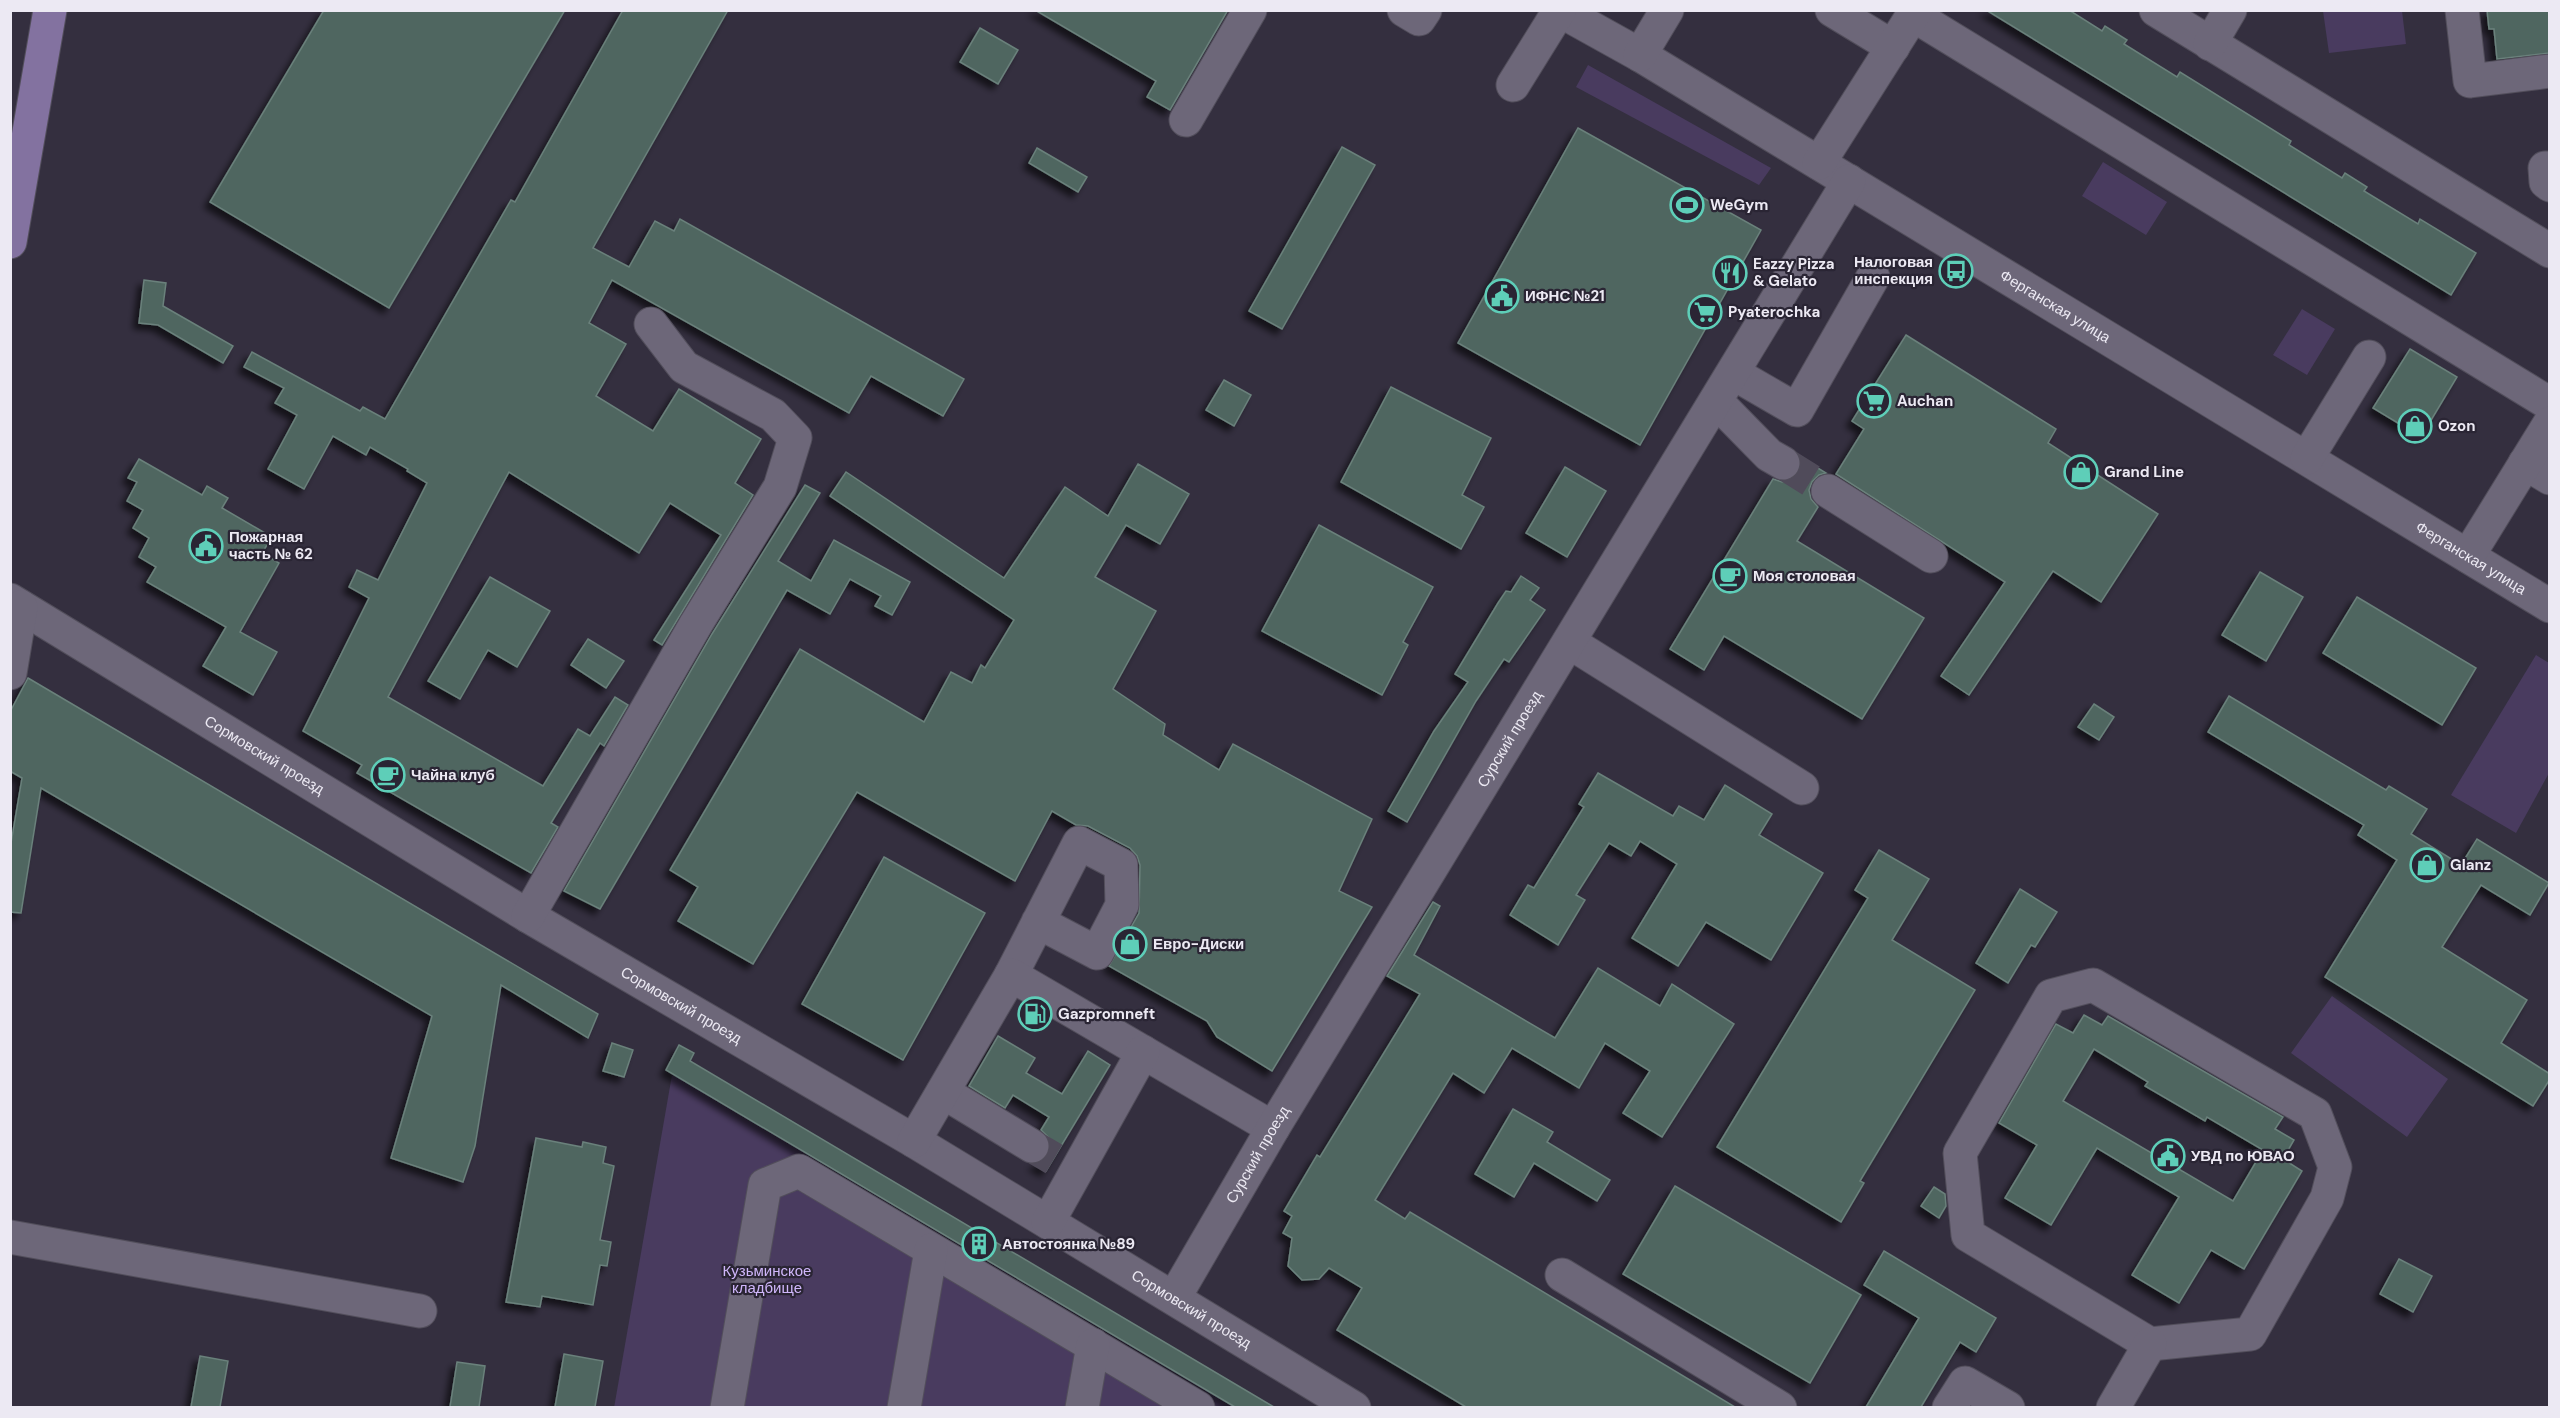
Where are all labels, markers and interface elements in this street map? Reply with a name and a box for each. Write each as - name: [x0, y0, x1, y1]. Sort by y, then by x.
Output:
- sports icon: WeGym: [1669, 187, 1705, 223]
- place label: WeGym: [1710, 195, 1768, 215]
- place label: Налоговая инспекция: [1854, 252, 1933, 289]
- bus stop icon: Налоговая инспекция: [1938, 253, 1974, 289]
- place label: Eazzy Pizza & Gelato: [1753, 254, 1835, 291]
- restaurant icon: Eazzy Pizza & Gelato: [1712, 255, 1748, 291]
- street label: Ферганская улица: [1996, 265, 2115, 348]
- public building icon: ИФНС №21: [1484, 278, 1520, 314]
- place label: ИФНС №21: [1525, 286, 1605, 306]
- supermarket icon: Pyaterochka: [1687, 294, 1723, 330]
- place label: Pyaterochka: [1728, 302, 1820, 322]
- supermarket icon: Auchan: [1856, 383, 1892, 419]
- place label: Auchan: [1897, 391, 1953, 411]
- shop icon: Ozon: [2397, 408, 2433, 444]
- place label: Ozon: [2438, 416, 2476, 436]
- shop icon: Grand Line: [2063, 454, 2099, 490]
- place label: Grand Line: [2104, 462, 2184, 482]
- street label: Ферганская улица: [2412, 517, 2531, 600]
- place label: Пожарная часть № 62: [229, 527, 313, 564]
- public building icon: Пожарная часть № 62: [188, 528, 224, 564]
- cafe icon: Моя столовая: [1712, 558, 1748, 594]
- place label: Моя столовая: [1753, 566, 1856, 586]
- street label: Сурский проезд: [1473, 687, 1547, 791]
- street label: Сормовский проезд: [201, 711, 328, 800]
- cafe icon: Чайна клуб: [370, 757, 406, 793]
- place label: Чайна клуб: [411, 765, 495, 785]
- shop icon: Glanz: [2409, 847, 2445, 883]
- place label: Glanz: [2450, 855, 2491, 875]
- shop icon: Евро-Диски: [1112, 926, 1148, 962]
- place label: Евро-Диски: [1153, 934, 1244, 954]
- street label: Сормовский проезд: [617, 962, 746, 1049]
- fuel station icon: Gazpromneft: [1017, 996, 1053, 1032]
- place label: Gazpromneft: [1058, 1004, 1155, 1024]
- street label: Сурский проезд: [1221, 1102, 1294, 1207]
- public building icon: УВД по ЮВАО: [2150, 1138, 2186, 1174]
- place label: УВД по ЮВАО: [2191, 1146, 2295, 1166]
- building icon: Автостоянка №89: [961, 1226, 997, 1262]
- place label: Автостоянка №89: [1002, 1234, 1135, 1254]
- park label: Кузьминское кладбище: [723, 1261, 811, 1298]
- street label: Сормовский проезд: [1128, 1265, 1255, 1354]

